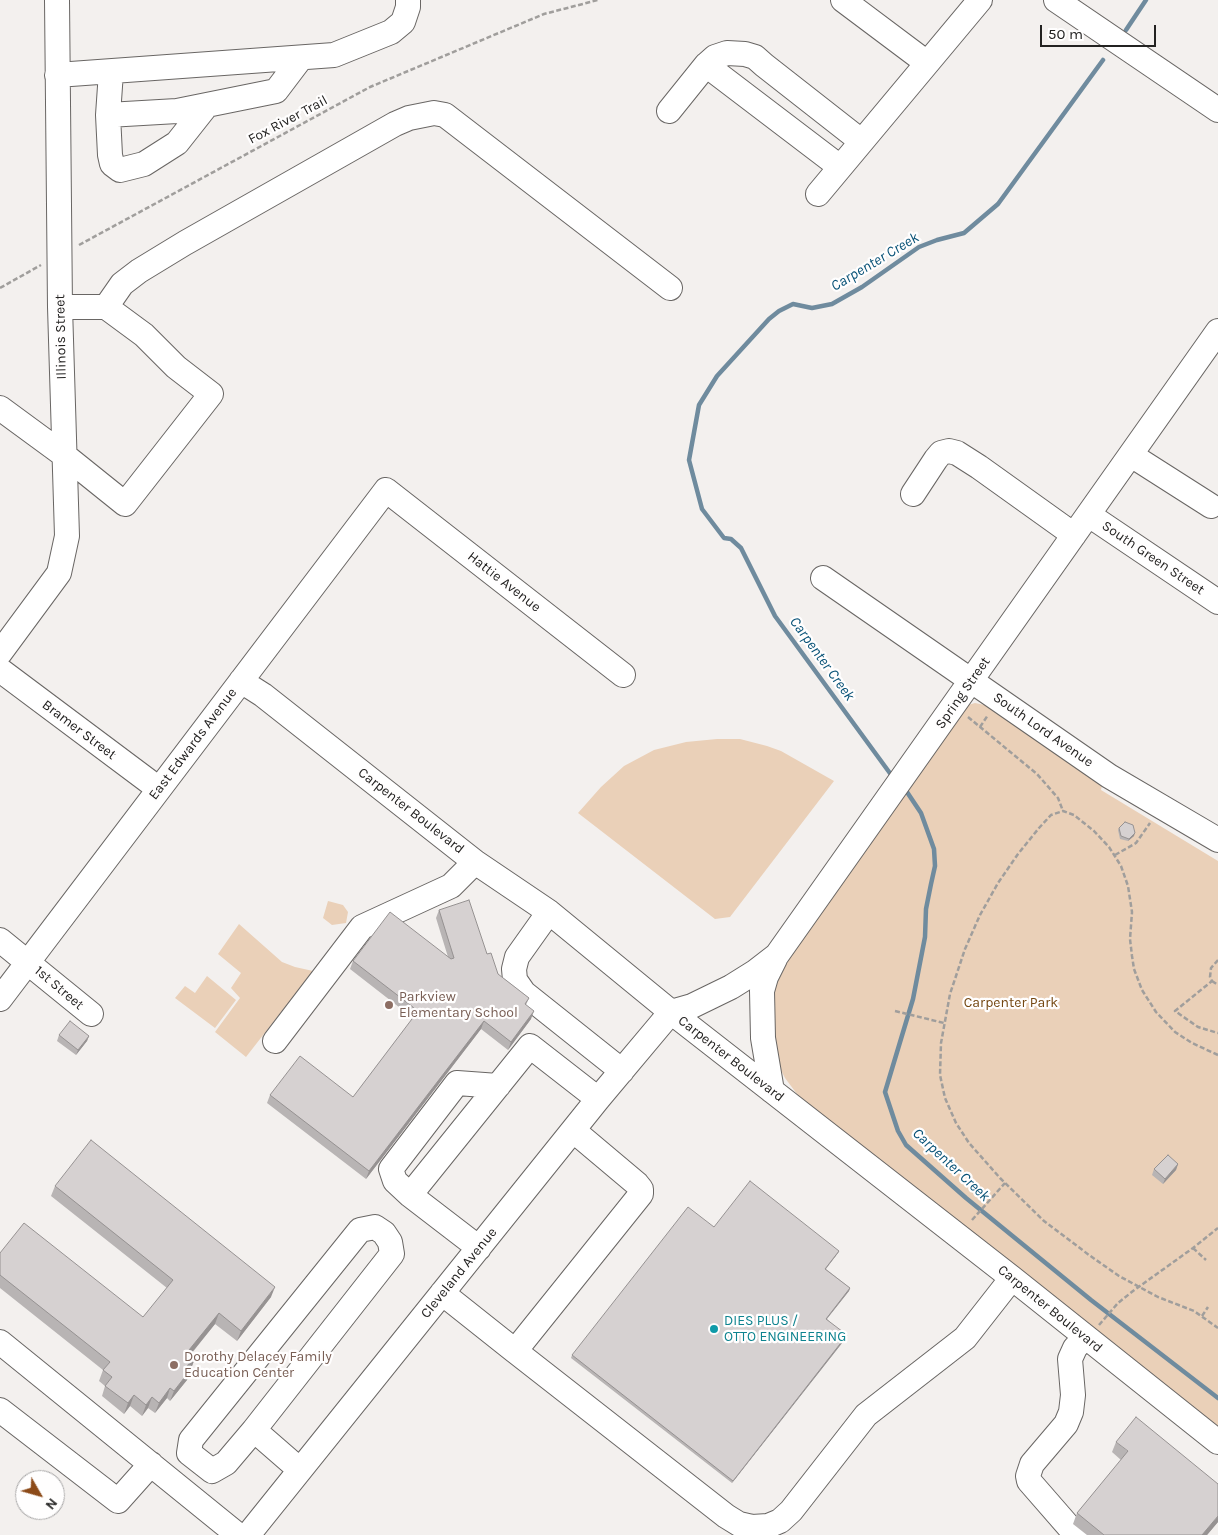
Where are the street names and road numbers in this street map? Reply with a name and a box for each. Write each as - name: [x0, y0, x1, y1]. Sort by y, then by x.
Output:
- street label: Fox River Trail: [246, 92, 330, 148]
- street label: Illinois Street: [52, 294, 70, 380]
- street label: South Green Street: [1098, 517, 1208, 599]
- street label: Hattie Avenue: [464, 548, 544, 616]
- street label: Spring Street: [932, 654, 994, 732]
- street label: East Edwards Avenue: [145, 685, 241, 803]
- street label: South Lord Avenue: [990, 689, 1096, 771]
- street label: Bramer Street: [39, 697, 119, 763]
- street label: Carpenter Boulevard: [355, 764, 467, 858]
- street label: 1st Street: [31, 963, 87, 1013]
- street label: Carpenter Boulevard: [675, 1012, 787, 1106]
- street label: Cleveland Avenue: [417, 1224, 501, 1322]
- street label: Carpenter Boulevard: [994, 1262, 1106, 1356]

